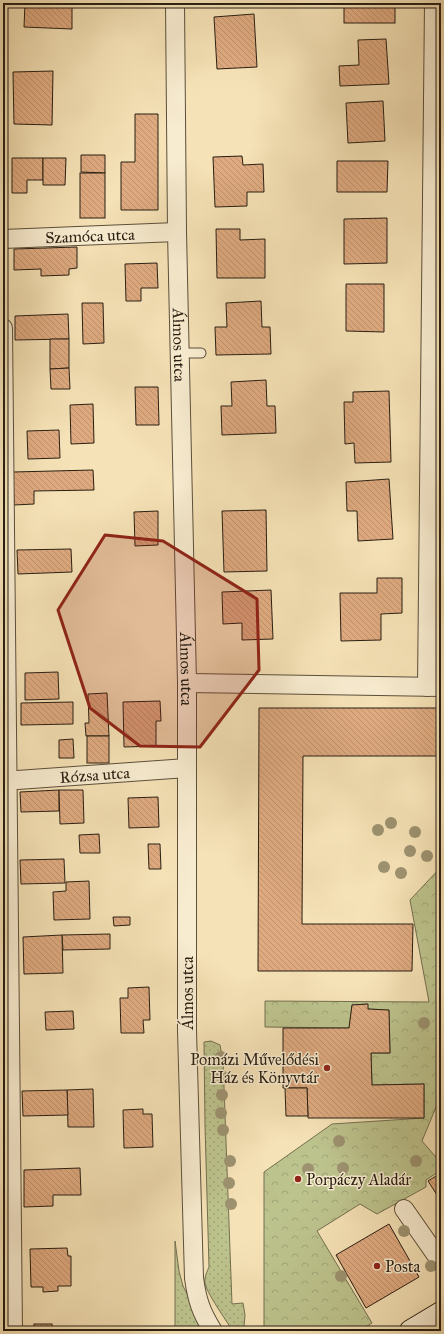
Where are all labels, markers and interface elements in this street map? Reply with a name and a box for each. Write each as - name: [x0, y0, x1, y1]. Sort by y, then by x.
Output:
- street label: Szamóca utca: [45, 225, 135, 247]
- street label: Álmos utca: [169, 307, 189, 382]
- street label: Álmos utca: [176, 631, 196, 706]
- street label: Rózsa utca: [59, 763, 131, 787]
- street label: Álmos utca: [177, 956, 197, 1031]
- place label: Pomázi Művelődési Ház és Könyvtár: [190, 1050, 320, 1087]
- marker: Pomázi Művelődési Ház és Könyvtár: [322, 1063, 332, 1073]
- place label: Porpáczy Aladár: [306, 1170, 411, 1189]
- marker: Porpáczy Aladár: [293, 1174, 303, 1184]
- place label: Posta: [385, 1257, 420, 1276]
- marker: Posta: [372, 1261, 382, 1271]

